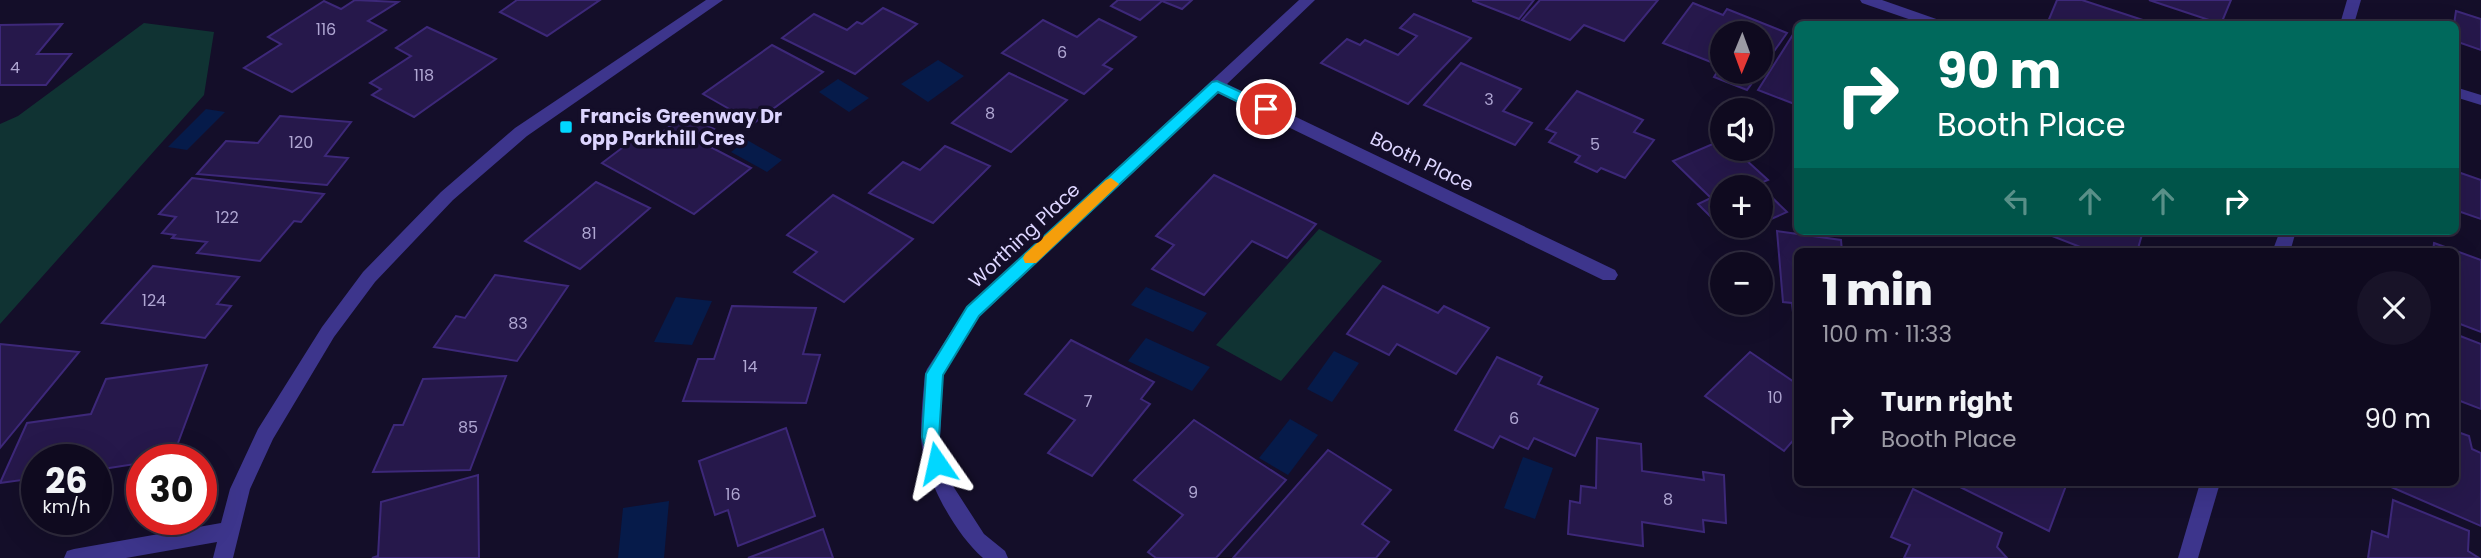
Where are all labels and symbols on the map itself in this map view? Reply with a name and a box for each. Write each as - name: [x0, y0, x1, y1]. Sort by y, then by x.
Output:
- house number: 116: [316, 18, 336, 41]
- north arrow: [1710, 21, 1773, 84]
- house number: 6: [1057, 41, 1067, 64]
- house number: 4: [10, 56, 20, 79]
- house number: 118: [414, 64, 434, 87]
- pin: [1236, 79, 1296, 139]
- house number: 3: [1484, 88, 1494, 111]
- house number: 8: [985, 102, 995, 125]
- place label: Francis Greenway Dr opp Parkhill Cres: [580, 103, 782, 152]
- marker: Francis Greenway Dr opp Parkhill Cres: [558, 119, 574, 135]
- street label: Booth Place: [1366, 125, 1478, 198]
- house number: 120: [289, 131, 313, 154]
- house number: 5: [1590, 133, 1600, 156]
- street label: Worthing Place: [963, 177, 1086, 294]
- house number: 122: [215, 206, 239, 229]
- house number: 81: [581, 222, 597, 245]
- house number: 124: [142, 289, 166, 312]
- house number: 83: [508, 312, 528, 335]
- house number: 14: [742, 355, 758, 378]
- house number: 10: [1767, 386, 1783, 409]
- house number: 7: [1084, 390, 1093, 413]
- house number: 6: [1509, 407, 1519, 430]
- house number: 85: [458, 416, 478, 439]
- position arrow: [900, 426, 974, 500]
- speed limit sign: 30: [126, 444, 217, 535]
- house number: 9: [1188, 481, 1198, 504]
- house number: 16: [725, 483, 741, 506]
- house number: 8: [1663, 488, 1673, 511]

